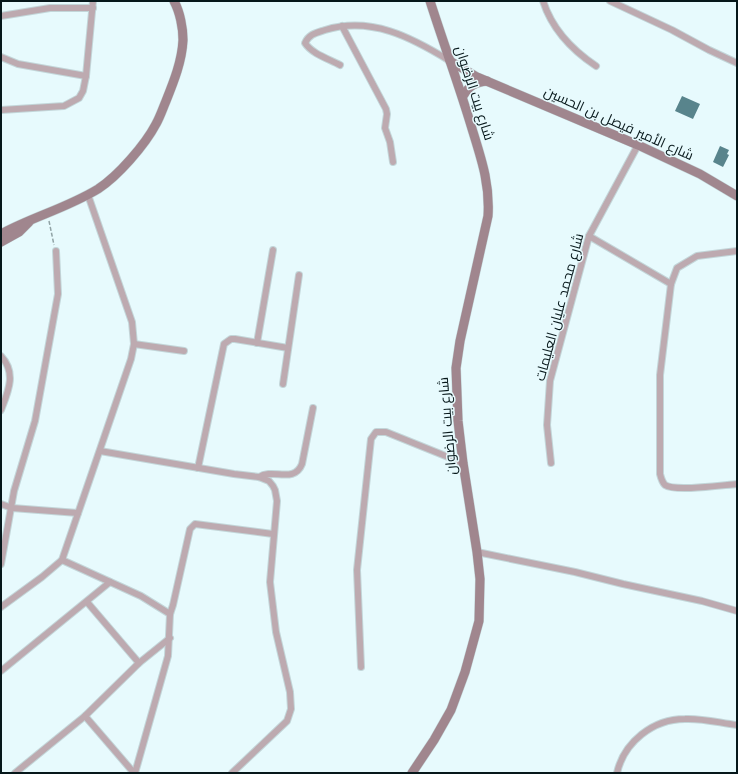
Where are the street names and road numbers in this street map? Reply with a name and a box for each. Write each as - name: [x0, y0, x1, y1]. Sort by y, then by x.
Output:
- street label: شارع بيت الرضوان: [451, 44, 498, 143]
- street label: شارع الأمير فيصل بن الحسين: [541, 83, 696, 164]
- street label: شارع محمد عليان العليمات: [532, 231, 587, 383]
- street label: شارع بيت الرضوان: [435, 376, 460, 476]

